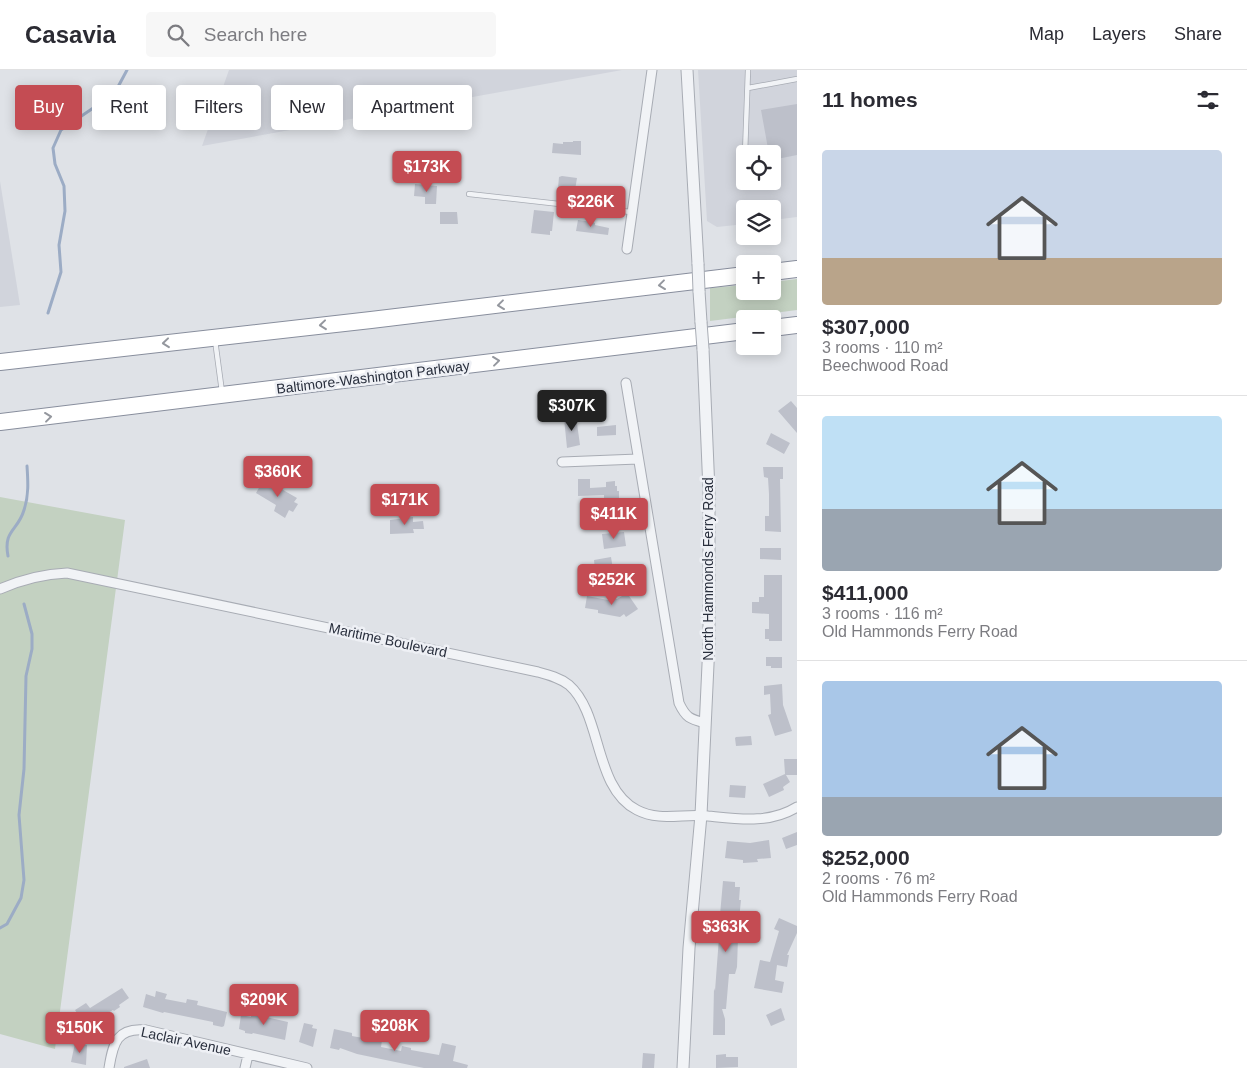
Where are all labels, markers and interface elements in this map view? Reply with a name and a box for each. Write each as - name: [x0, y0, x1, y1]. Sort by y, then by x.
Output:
- search box: [146, 12, 496, 57]
- text: Casavia: [25, 21, 116, 48]
- icon: search: [164, 21, 192, 49]
- text: Search here: [204, 24, 307, 45]
- text: Map: [1029, 24, 1064, 44]
- text: Layers: [1092, 24, 1146, 44]
- text: Share: [1174, 24, 1222, 44]
- chip: Buy: [15, 85, 82, 130]
- chip: Rent: [92, 85, 166, 130]
- chip: Filters: [176, 85, 261, 130]
- chip: New: [271, 85, 343, 130]
- chip: Apartment: [353, 85, 472, 130]
- icon: filters: [1194, 86, 1222, 114]
- text: 11 homes: [822, 88, 918, 111]
- map controls: [736, 145, 781, 355]
- button: locate: [736, 145, 781, 190]
- pin: $173K: [392, 150, 462, 193]
- text: $173K: [403, 158, 451, 175]
- icon: home: [977, 183, 1067, 273]
- pin: $226K: [556, 186, 626, 228]
- text: $226K: [567, 193, 615, 210]
- button: layers: [736, 200, 781, 245]
- button: +: [736, 255, 781, 300]
- one-way arrow: [658, 279, 666, 290]
- one-way arrow: [496, 299, 504, 310]
- button: −: [736, 310, 781, 355]
- text: $307,000: [822, 315, 910, 338]
- one-way arrow: [318, 320, 326, 331]
- one-way arrow: [162, 337, 170, 348]
- text: 3 rooms · 110 m²: [822, 339, 943, 356]
- one-way arrow: [493, 356, 501, 367]
- street label: Baltimore-Washington Parkway: [275, 357, 471, 397]
- text: Beechwood Road: [822, 357, 948, 374]
- pin: $307K: [537, 390, 607, 432]
- text: $307K: [548, 397, 596, 414]
- one-way arrow: [45, 412, 53, 423]
- icon: home: [977, 448, 1067, 538]
- pin: $360K: [243, 456, 313, 498]
- text: $360K: [254, 463, 302, 480]
- street label: North Hammonds Ferry Road: [700, 477, 716, 661]
- pin: $171K: [370, 484, 440, 526]
- text: $171K: [381, 491, 429, 508]
- pin: $411K: [579, 498, 649, 540]
- text: $411K: [591, 505, 637, 522]
- pin: $252K: [577, 564, 647, 606]
- text: $252K: [588, 571, 636, 588]
- text: $411,000: [822, 581, 908, 604]
- text: 3 rooms · 116 m²: [822, 605, 943, 622]
- street label: Maritime Boulevard: [327, 620, 449, 660]
- text: Old Hammonds Ferry Road: [822, 623, 1018, 640]
- icon: home: [977, 713, 1067, 803]
- text: $252,000: [822, 846, 910, 869]
- text: 2 rooms · 76 m²: [822, 870, 935, 887]
- text: Old Hammonds Ferry Road: [822, 888, 1018, 905]
- pin: $363K: [691, 910, 761, 953]
- text: $363K: [702, 918, 750, 935]
- pin: $209K: [229, 984, 299, 1026]
- text: $209K: [240, 991, 288, 1008]
- pin: $208K: [360, 1010, 430, 1052]
- pin: $150K: [45, 1012, 115, 1054]
- text: $208K: [371, 1017, 419, 1034]
- text: $150K: [56, 1019, 104, 1036]
- street label: Laclair Avenue: [140, 1024, 233, 1058]

